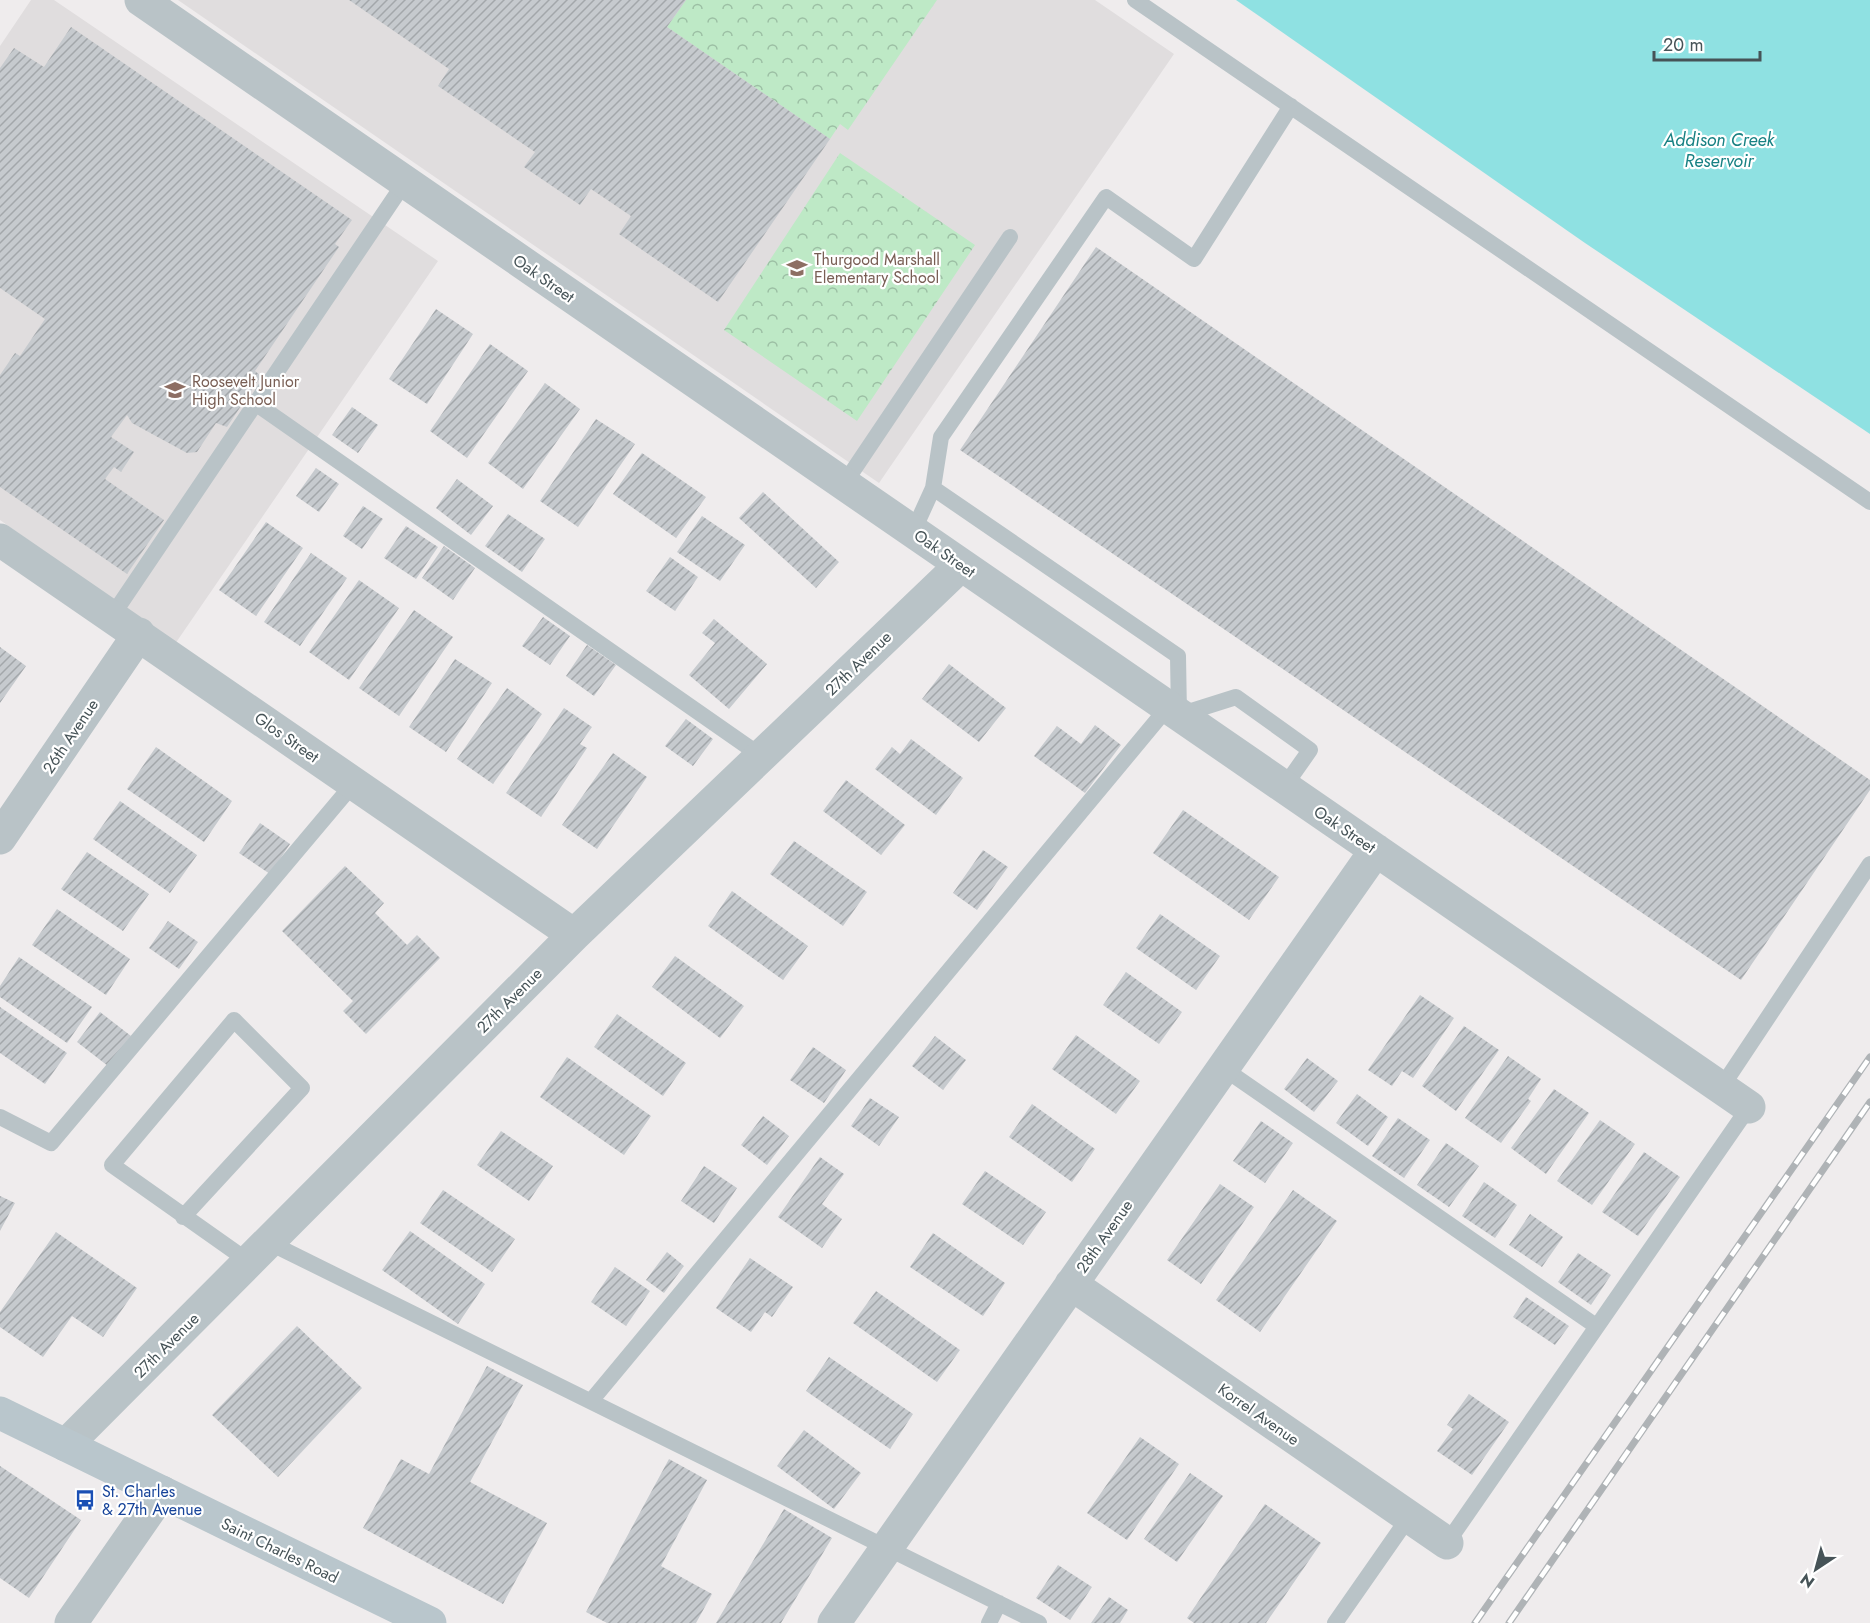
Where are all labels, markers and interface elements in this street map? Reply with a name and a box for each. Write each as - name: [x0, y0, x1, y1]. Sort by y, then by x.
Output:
- scale bar: [1654, 24, 1760, 62]
- text: 20 m: [1663, 32, 1703, 58]
- water label: Addison Creek Reservoir: [1663, 127, 1776, 174]
- place label: Thurgood Marshall Elementary School: [814, 248, 940, 289]
- street label: Oak Street: [508, 249, 579, 308]
- school or university icon: Thurgood Marshall Elementary School: [785, 256, 809, 280]
- place label: Roosevelt Junior High School: [192, 370, 300, 411]
- school or university icon: Roosevelt Junior High School: [163, 378, 187, 402]
- street label: Oak Street: [909, 524, 980, 583]
- street label: 27th Avenue: [820, 626, 897, 701]
- street label: 26th Avenue: [37, 695, 104, 778]
- street label: Glos Street: [250, 707, 324, 768]
- street label: Oak Street: [1309, 800, 1380, 859]
- street label: 27th Avenue: [471, 962, 547, 1038]
- street label: 28th Avenue: [1071, 1195, 1138, 1278]
- street label: 27th Avenue: [128, 1307, 204, 1383]
- street label: Korrel Avenue: [1213, 1378, 1304, 1451]
- place label: St. Charles & 27th Avenue: [102, 1480, 202, 1521]
- bus stop icon: St. Charles & 27th Avenue: [73, 1488, 97, 1512]
- street label: Saint Charles Road: [217, 1512, 342, 1589]
- north arrow: [1786, 1539, 1846, 1599]
- text: N: [1796, 1568, 1819, 1594]

